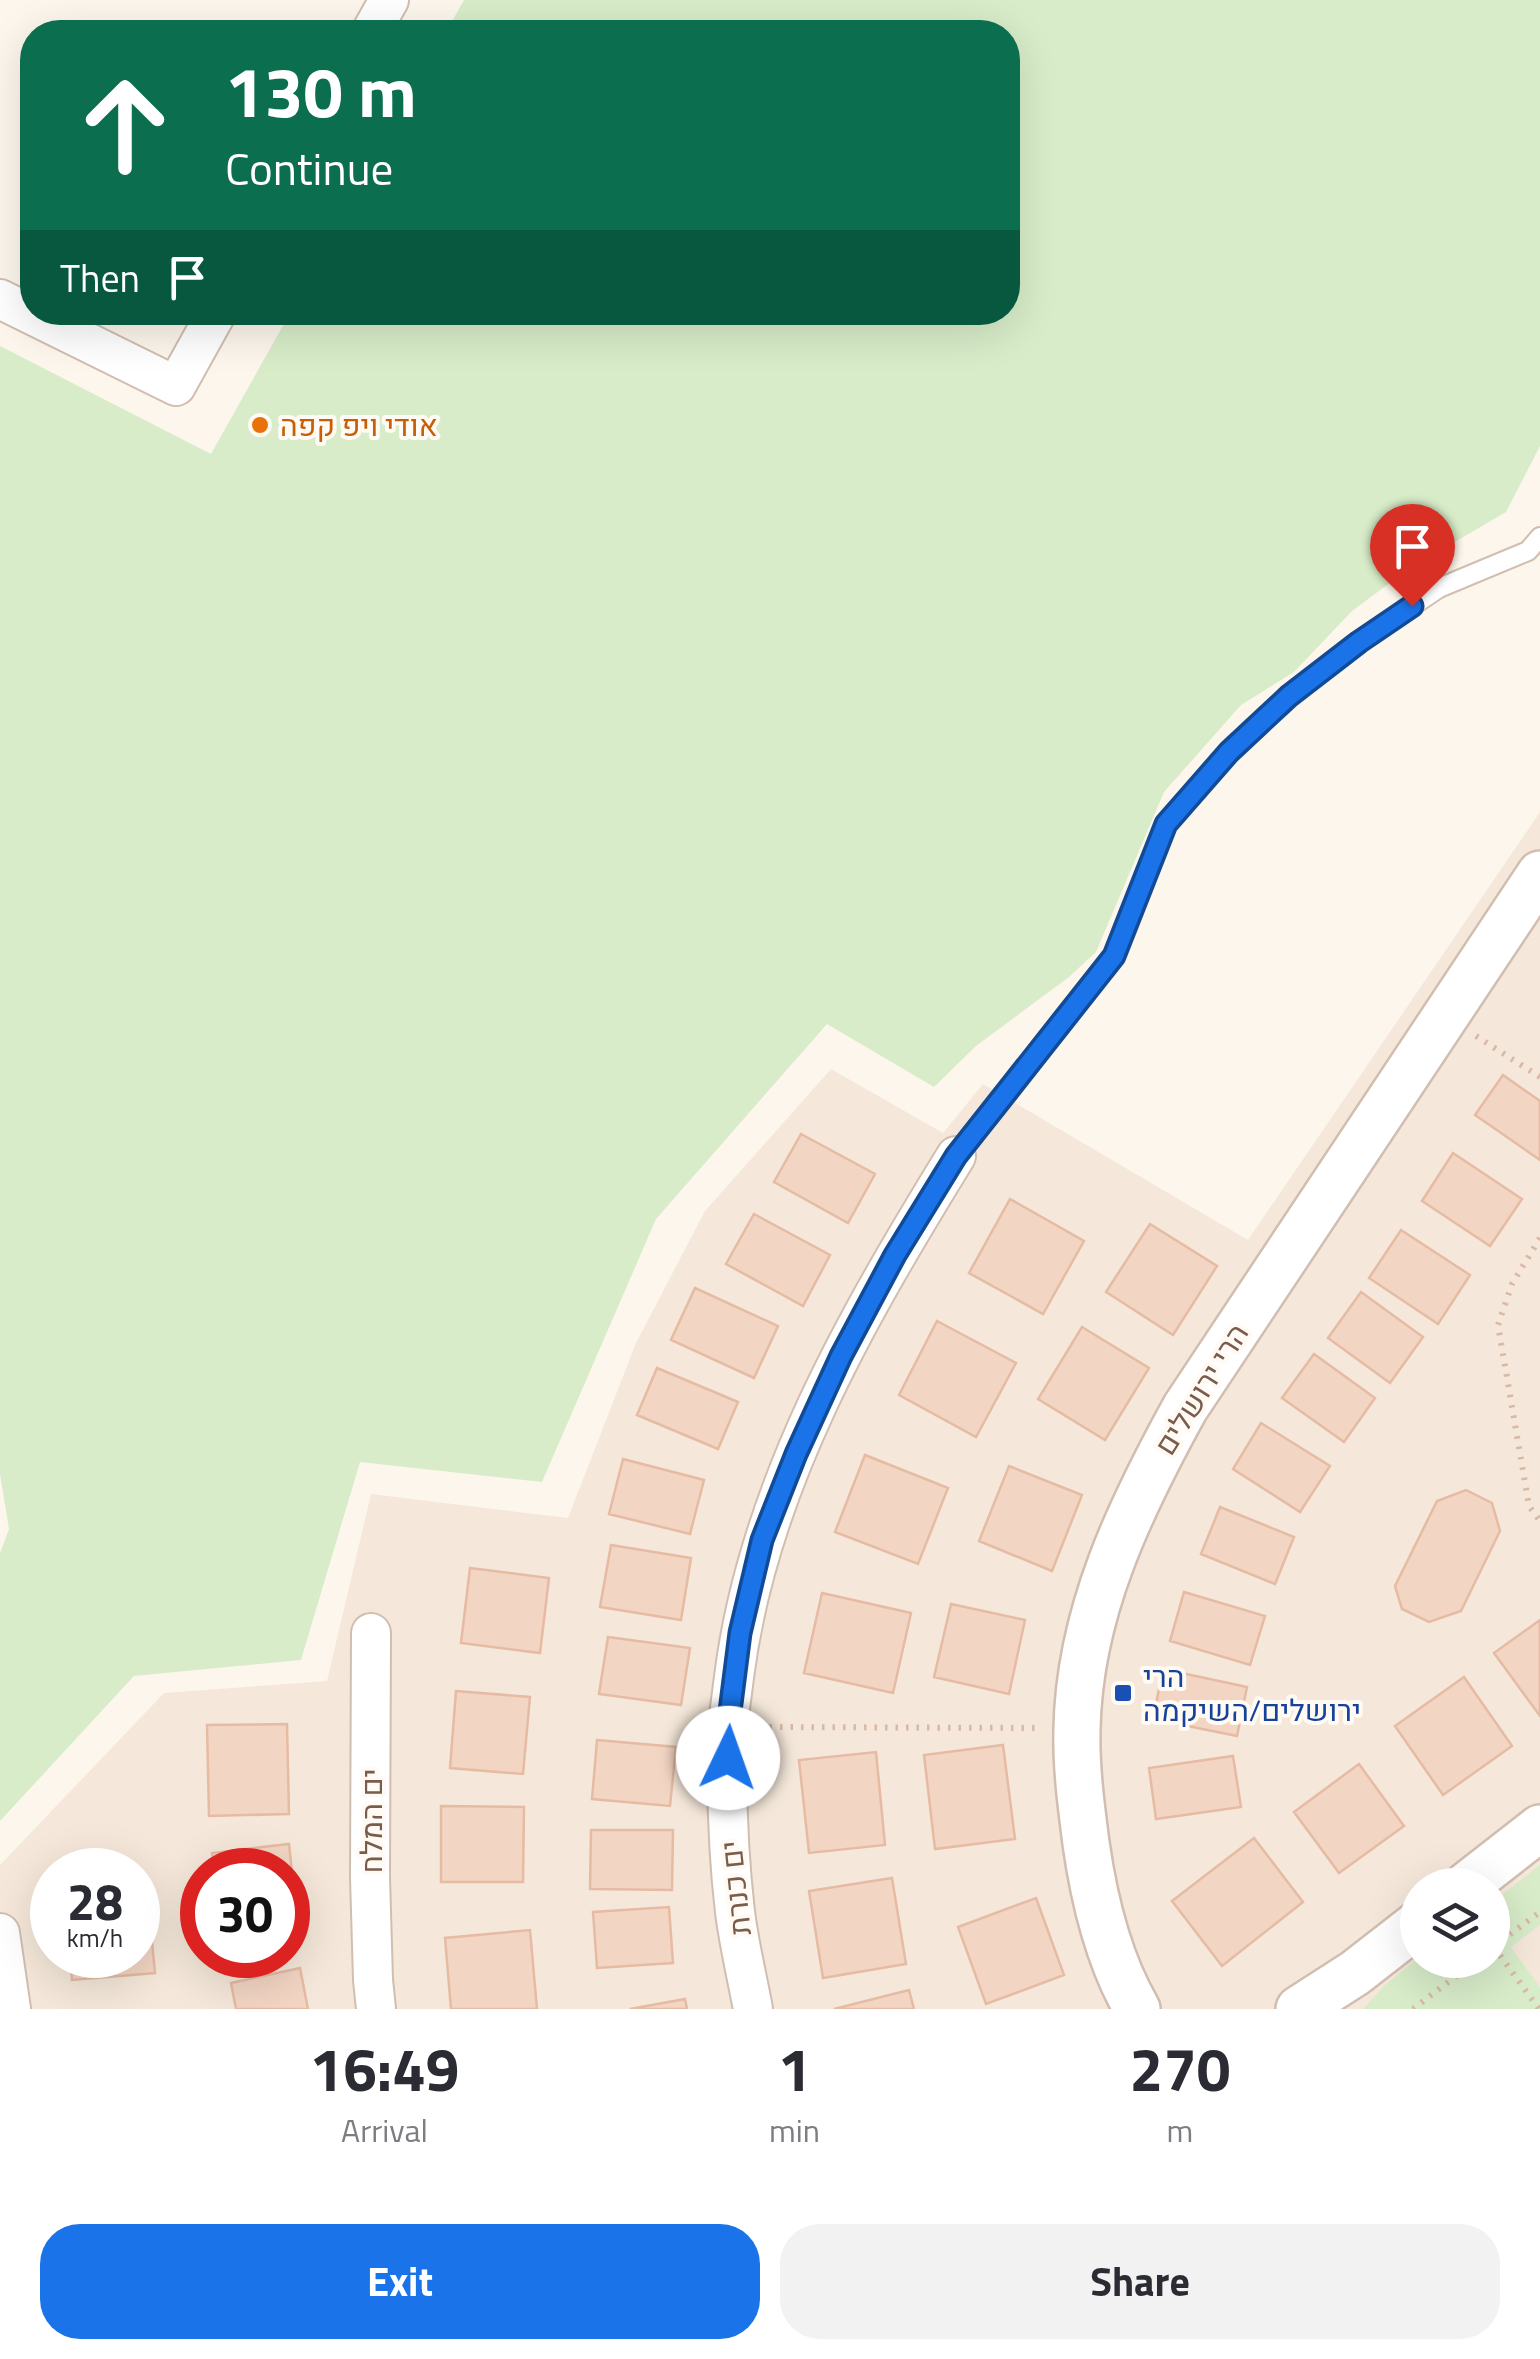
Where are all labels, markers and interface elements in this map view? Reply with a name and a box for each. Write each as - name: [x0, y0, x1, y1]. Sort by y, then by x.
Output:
- text: 130 m: [225, 38, 417, 144]
- icon: ahead: [60, 60, 190, 190]
- text: Continue: [225, 134, 393, 202]
- text: Then: [60, 249, 140, 307]
- icon: arrive: [160, 250, 215, 305]
- place label: אודי ויפ קפה: [280, 402, 438, 448]
- marker: אודי ויפ קפה: [249, 414, 271, 436]
- pin: [1370, 504, 1455, 607]
- icon: arrive: [1385, 519, 1440, 574]
- street label: הרי ירושלים: [1142, 1314, 1260, 1464]
- place label: הרי ירושלים/השיקמה: [1143, 1653, 1361, 1733]
- marker: הרי ירושלים/השיקמה: [1112, 1682, 1134, 1704]
- position arrow: [676, 1706, 780, 1810]
- street label: ים המלח: [348, 1769, 394, 1874]
- street label: ים כנרת: [707, 1838, 763, 1938]
- speed limit sign: 30: [180, 1848, 310, 1978]
- text: 28: [67, 1863, 123, 1939]
- map controls: [1400, 1868, 1510, 1978]
- button: layers: [1400, 1868, 1510, 1978]
- text: km/h: [67, 1919, 123, 1957]
- text: 16:49: [310, 2023, 459, 2114]
- text: 1: [778, 2023, 811, 2114]
- text: 270: [1130, 2023, 1230, 2114]
- text: Arrival: [341, 2106, 428, 2154]
- text: min: [769, 2106, 820, 2154]
- text: m: [1167, 2106, 1193, 2154]
- button: Exit: [40, 2224, 760, 2339]
- button: Share: [780, 2224, 1500, 2339]

